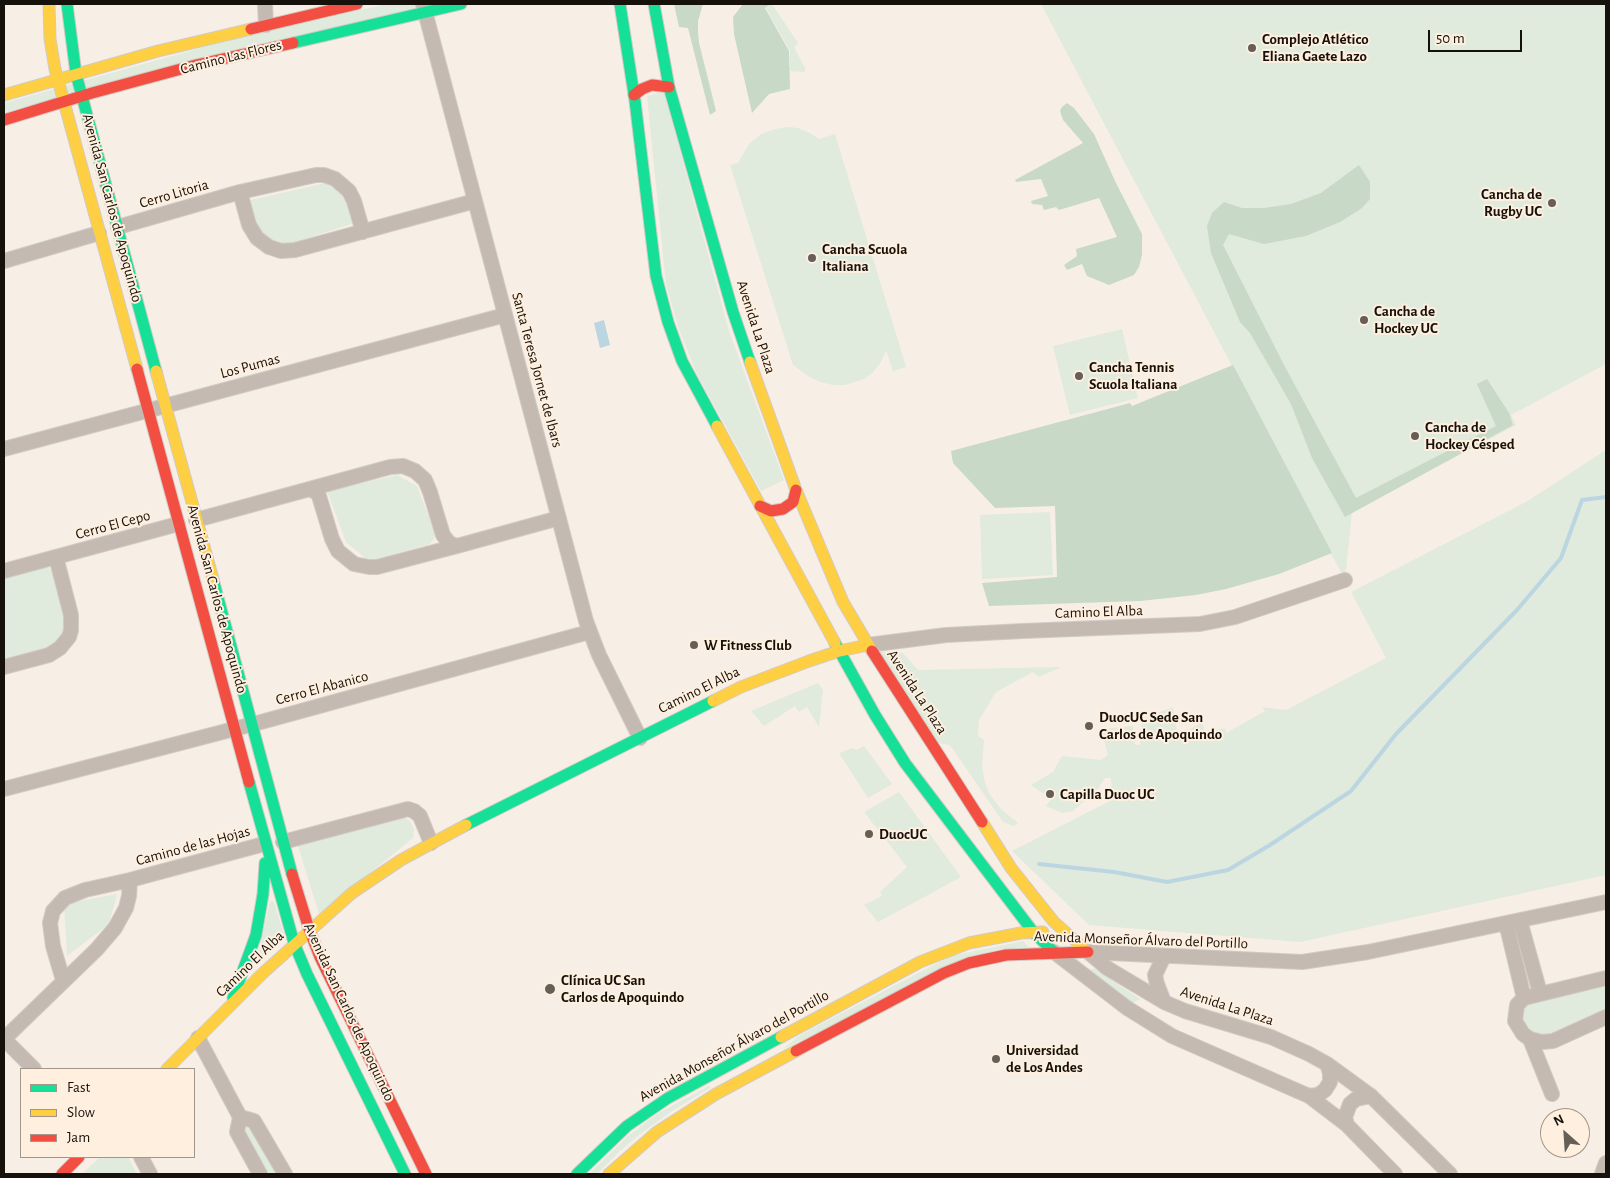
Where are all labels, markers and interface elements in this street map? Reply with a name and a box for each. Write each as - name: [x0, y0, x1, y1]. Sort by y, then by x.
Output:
- scale bar: [1430, 20, 1524, 52]
- place label: Complejo Atlético Eliana Gaete Lazo: [1262, 30, 1369, 65]
- text: 50 m: [1436, 31, 1465, 46]
- street label: Camino Las Flores: [179, 36, 283, 78]
- marker: Complejo Atlético Eliana Gaete Lazo: [1246, 42, 1258, 54]
- street label: Avenida San Carlos de Apoquindo: [78, 112, 146, 304]
- street label: Cerro Litoria: [137, 176, 211, 212]
- place label: Cancha de Rugby UC: [1481, 185, 1542, 220]
- marker: Cancha de Rugby UC: [1546, 197, 1558, 209]
- place label: Cancha Scuola Italiana: [822, 240, 907, 275]
- marker: Cancha Scuola Italiana: [806, 252, 818, 264]
- street label: Avenida La Plaza: [732, 278, 780, 376]
- street label: Santa Teresa Jornet de Ibars: [508, 290, 566, 450]
- place label: Cancha de Hockey UC: [1374, 302, 1438, 337]
- marker: Cancha de Hockey UC: [1358, 314, 1370, 326]
- street label: Los Pumas: [218, 349, 282, 383]
- place label: Cancha Tennis Scuola Italiana: [1089, 358, 1177, 393]
- marker: Cancha Tennis Scuola Italiana: [1073, 370, 1085, 382]
- place label: Cancha de Hockey Césped: [1425, 418, 1515, 453]
- marker: Cancha de Hockey Césped: [1409, 430, 1421, 442]
- street label: Avenida San Carlos de Apoquindo: [183, 503, 251, 695]
- street label: Cerro El Cepo: [74, 506, 152, 544]
- street label: Camino El Alba: [1055, 601, 1143, 623]
- place label: W Fitness Club: [704, 636, 792, 654]
- marker: W Fitness Club: [688, 639, 700, 651]
- street label: Avenida La Plaza: [883, 646, 951, 738]
- street label: Camino El Alba: [655, 663, 743, 717]
- street label: Cerro El Abanico: [274, 667, 370, 709]
- place label: DuocUC Sede San Carlos de Apoquindo: [1099, 708, 1222, 743]
- marker: DuocUC Sede San Carlos de Apoquindo: [1083, 720, 1095, 732]
- place label: Capilla Duoc UC: [1060, 785, 1154, 803]
- marker: Capilla Duoc UC: [1044, 788, 1056, 800]
- street label: Camino de las Hojas: [134, 822, 252, 870]
- place label: DuocUC: [879, 825, 927, 843]
- marker: DuocUC: [863, 828, 875, 840]
- street label: Avenida San Carlos de Apoquindo: [300, 920, 398, 1104]
- street label: Camino El Alba: [212, 927, 288, 1001]
- street label: Avenida Monseñor Álvaro del Portillo: [1034, 927, 1248, 953]
- place label: Clínica UC San Carlos de Apoquindo: [561, 971, 684, 1006]
- marker: Clínica UC San Carlos de Apoquindo: [543, 982, 557, 996]
- street label: Avenida La Plaza: [1178, 982, 1276, 1030]
- street label: Avenida Monseñor Álvaro del Portillo: [636, 986, 832, 1106]
- place label: Universidad de Los Andes: [1006, 1041, 1083, 1076]
- marker: Universidad de Los Andes: [990, 1053, 1002, 1065]
- legend: [20, 1068, 195, 1158]
- text: Fast: [67, 1080, 90, 1095]
- text: Slow: [67, 1105, 95, 1120]
- north arrow: [1540, 1108, 1590, 1158]
- text: N: [1551, 1112, 1566, 1129]
- text: Jam: [67, 1130, 90, 1145]

